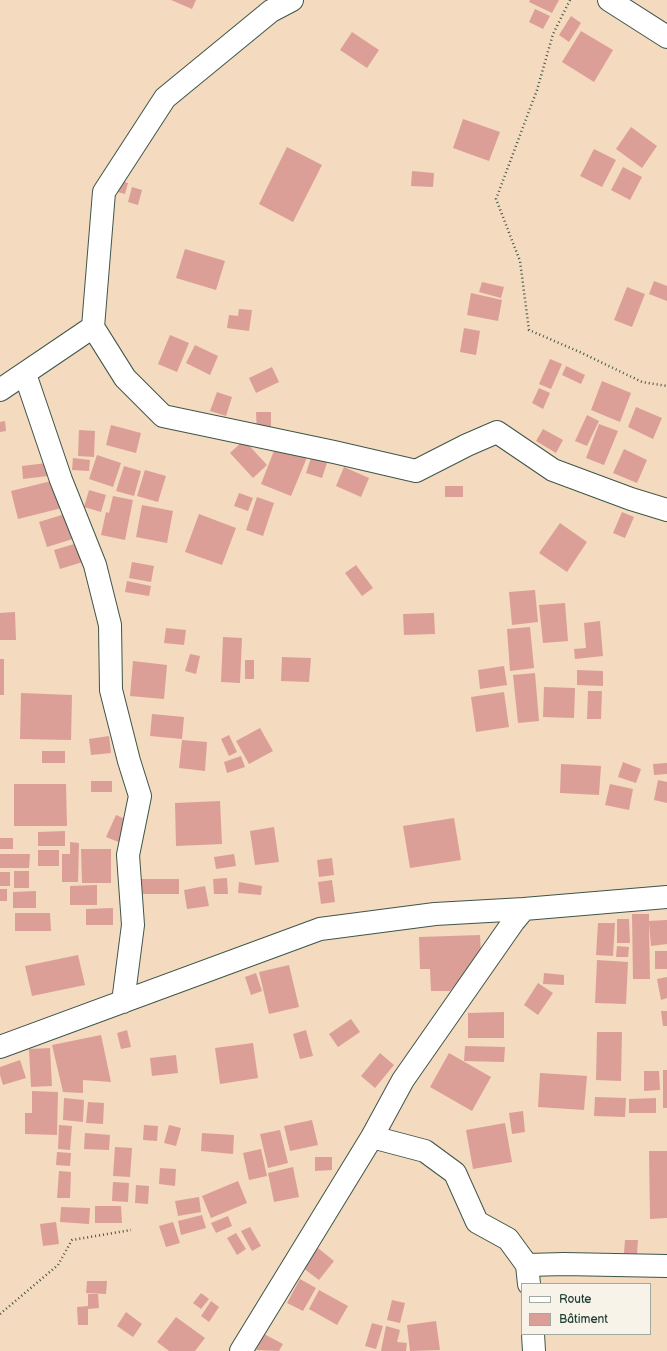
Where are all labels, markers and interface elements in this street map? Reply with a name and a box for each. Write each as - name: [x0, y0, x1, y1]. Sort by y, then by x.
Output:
- legend: [521, 1283, 651, 1335]
- text: Route: [559, 1292, 591, 1307]
- text: Bâtiment: [559, 1312, 608, 1327]

